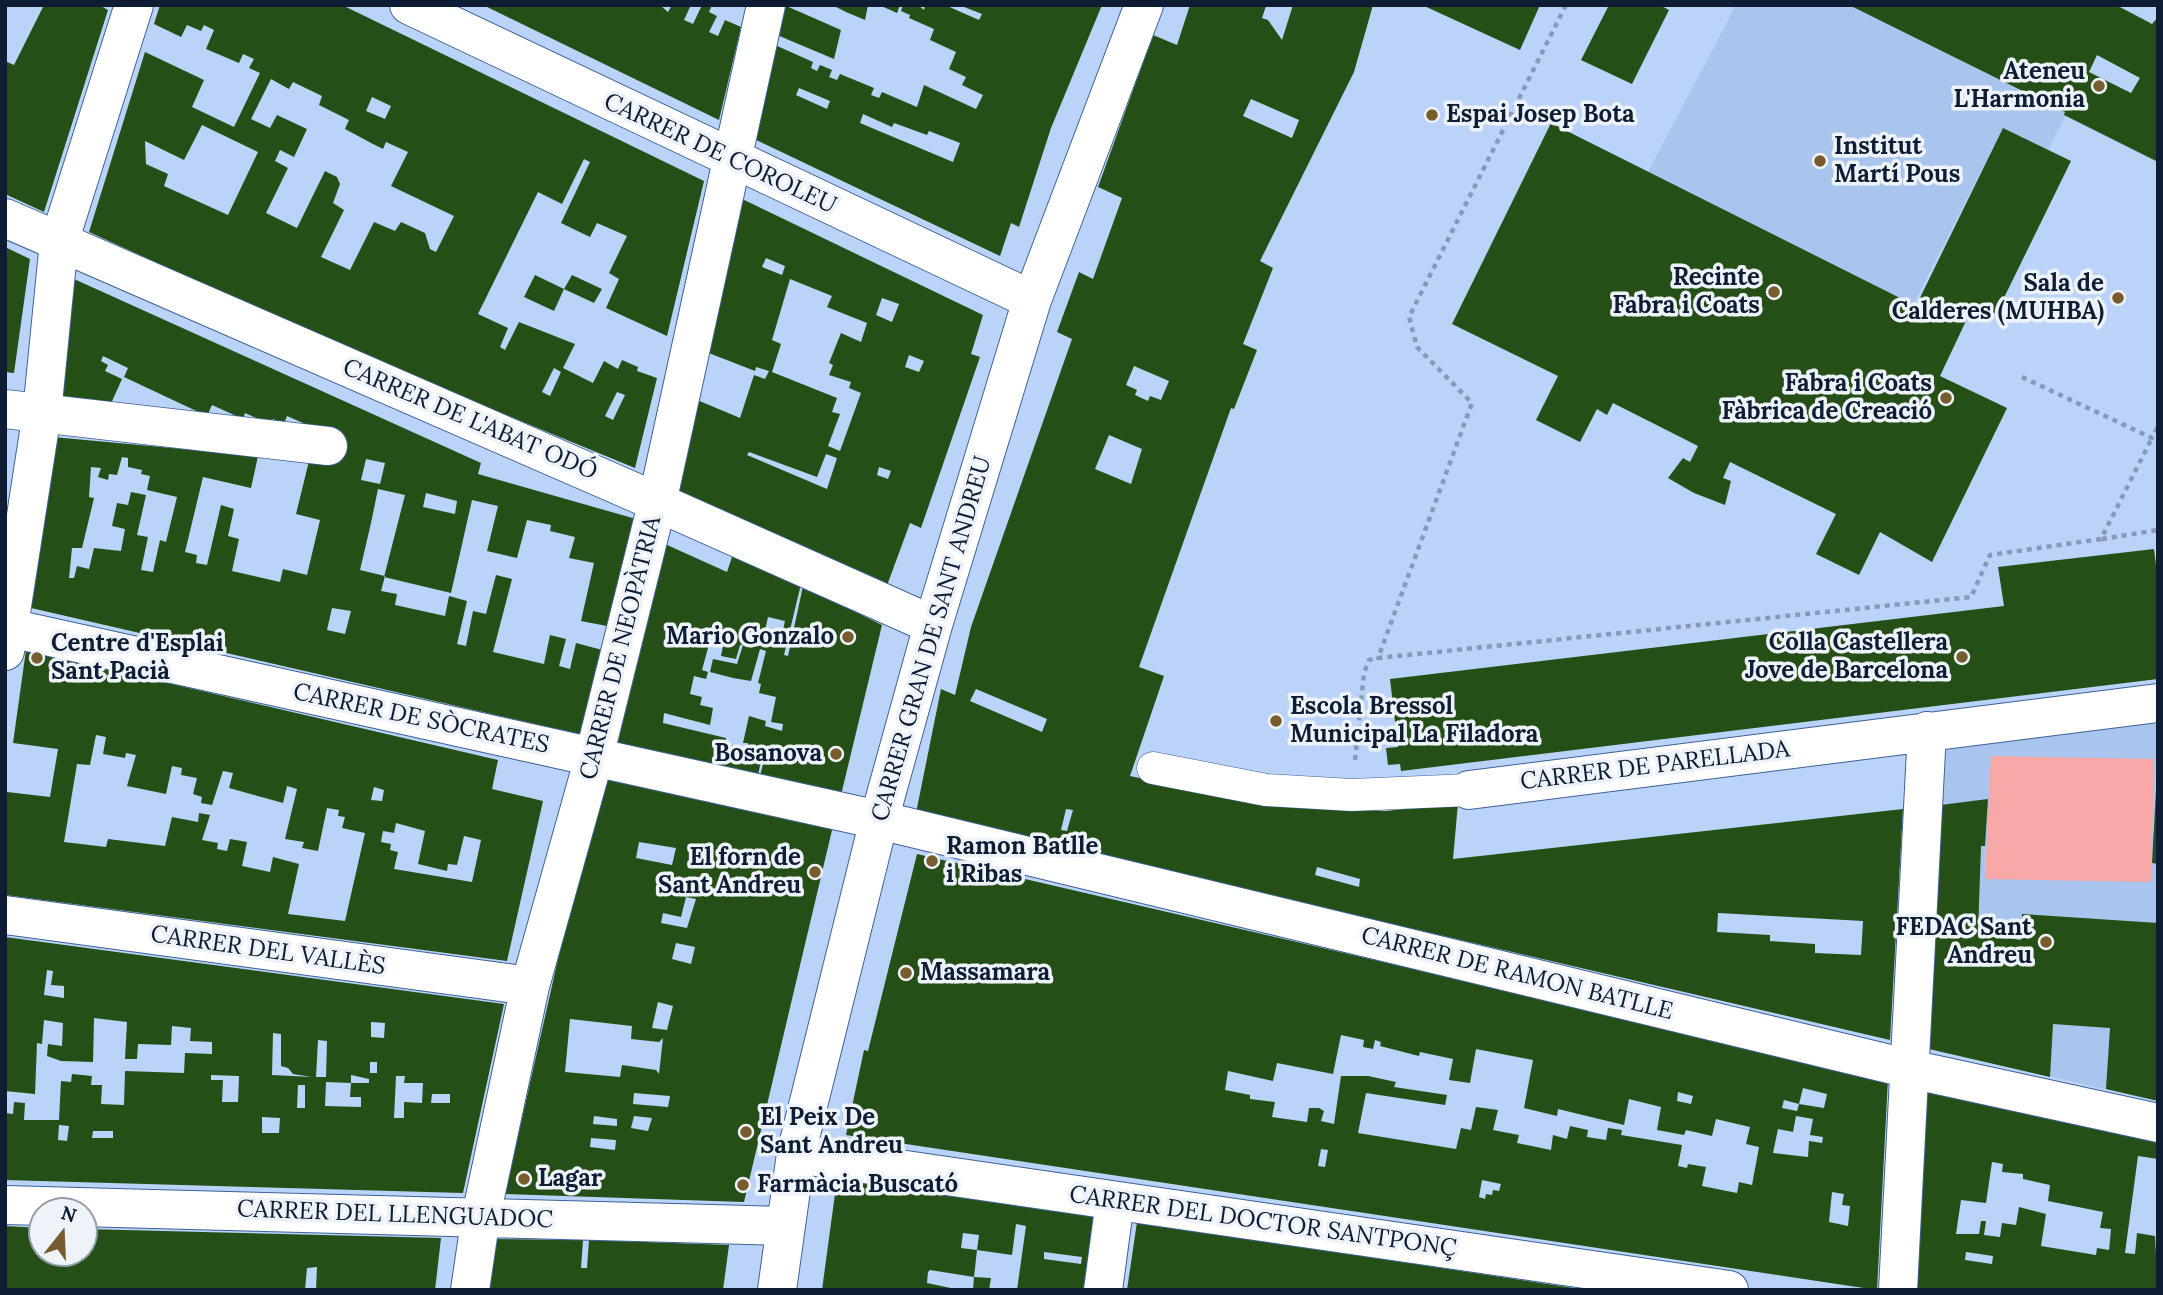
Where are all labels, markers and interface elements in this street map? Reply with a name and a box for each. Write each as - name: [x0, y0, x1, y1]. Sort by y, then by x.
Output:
- place label: Ateneu L'Harmonia: [1953, 58, 2085, 114]
- marker: Ateneu L'Harmonia: [2091, 78, 2107, 94]
- street label: CARRER DE COROLEU: [599, 87, 841, 221]
- place label: Espai Josep Bota: [1446, 101, 1635, 129]
- marker: Espai Josep Bota: [1424, 107, 1440, 123]
- place label: Institut Martí Pous: [1834, 133, 1960, 189]
- marker: Institut Martí Pous: [1812, 153, 1828, 169]
- place label: Recinte Fabra i Coats: [1612, 264, 1760, 320]
- place label: Sala de Calderes (MUHBA): [1892, 270, 2104, 326]
- marker: Recinte Fabra i Coats: [1766, 284, 1782, 300]
- marker: Sala de Calderes (MUHBA): [2110, 290, 2126, 306]
- street label: CARRER DE L'ABAT ODÓ: [338, 353, 602, 487]
- place label: Fabra i Coats Fàbrica de Creació: [1722, 370, 1932, 426]
- marker: Fabra i Coats Fàbrica de Creació: [1938, 390, 1954, 406]
- street label: CARRER GRAN DE SANT ANDREU: [866, 453, 998, 825]
- street label: CARRER DE NEOPÀTRIA: [574, 513, 668, 783]
- place label: Mario Gonzalo: [666, 623, 834, 651]
- marker: Mario Gonzalo: [840, 629, 856, 645]
- place label: Colla Castellera Jove de Barcelona: [1745, 629, 1948, 685]
- place label: Centre d'Esplai Sant Pacià: [51, 630, 224, 686]
- marker: Colla Castellera Jove de Barcelona: [1954, 649, 1970, 665]
- marker: Centre d'Esplai Sant Pacià: [29, 650, 45, 666]
- street label: CARRER DE SÒCRATES: [290, 678, 552, 760]
- place label: Escola Bressol Municipal La Filadora: [1290, 693, 1538, 749]
- marker: Escola Bressol Municipal La Filadora: [1268, 713, 1284, 729]
- street label: CARRER DE PARELLADA: [1519, 735, 1791, 797]
- place label: Bosanova: [714, 740, 822, 768]
- marker: Bosanova: [828, 746, 844, 762]
- place label: Ramon Batlle i Ribas: [946, 833, 1098, 889]
- place label: El forn de Sant Andreu: [658, 844, 801, 900]
- marker: Ramon Batlle i Ribas: [924, 853, 940, 869]
- marker: El forn de Sant Andreu: [807, 864, 823, 880]
- place label: FEDAC Sant Andreu: [1895, 914, 2032, 970]
- street label: CARRER DEL VALLÈS: [149, 920, 387, 982]
- street label: CARRER DE RAMON BATLLE: [1358, 921, 1676, 1027]
- marker: FEDAC Sant Andreu: [2038, 934, 2054, 950]
- place label: Massamara: [920, 959, 1050, 987]
- marker: Massamara: [898, 965, 914, 981]
- place label: El Peix De Sant Andreu: [760, 1104, 903, 1160]
- marker: El Peix De Sant Andreu: [738, 1124, 754, 1140]
- place label: Lagar: [538, 1165, 602, 1193]
- marker: Lagar: [516, 1171, 532, 1187]
- place label: Farmàcia Buscató: [757, 1171, 958, 1199]
- marker: Farmàcia Buscató: [735, 1177, 751, 1193]
- street label: CARRER DEL DOCTOR SANTPONÇ: [1068, 1181, 1458, 1263]
- street label: CARRER DEL LLENGUADOC: [237, 1195, 553, 1235]
- north arrow: [28, 1197, 98, 1267]
- text: N: [58, 1200, 80, 1228]

